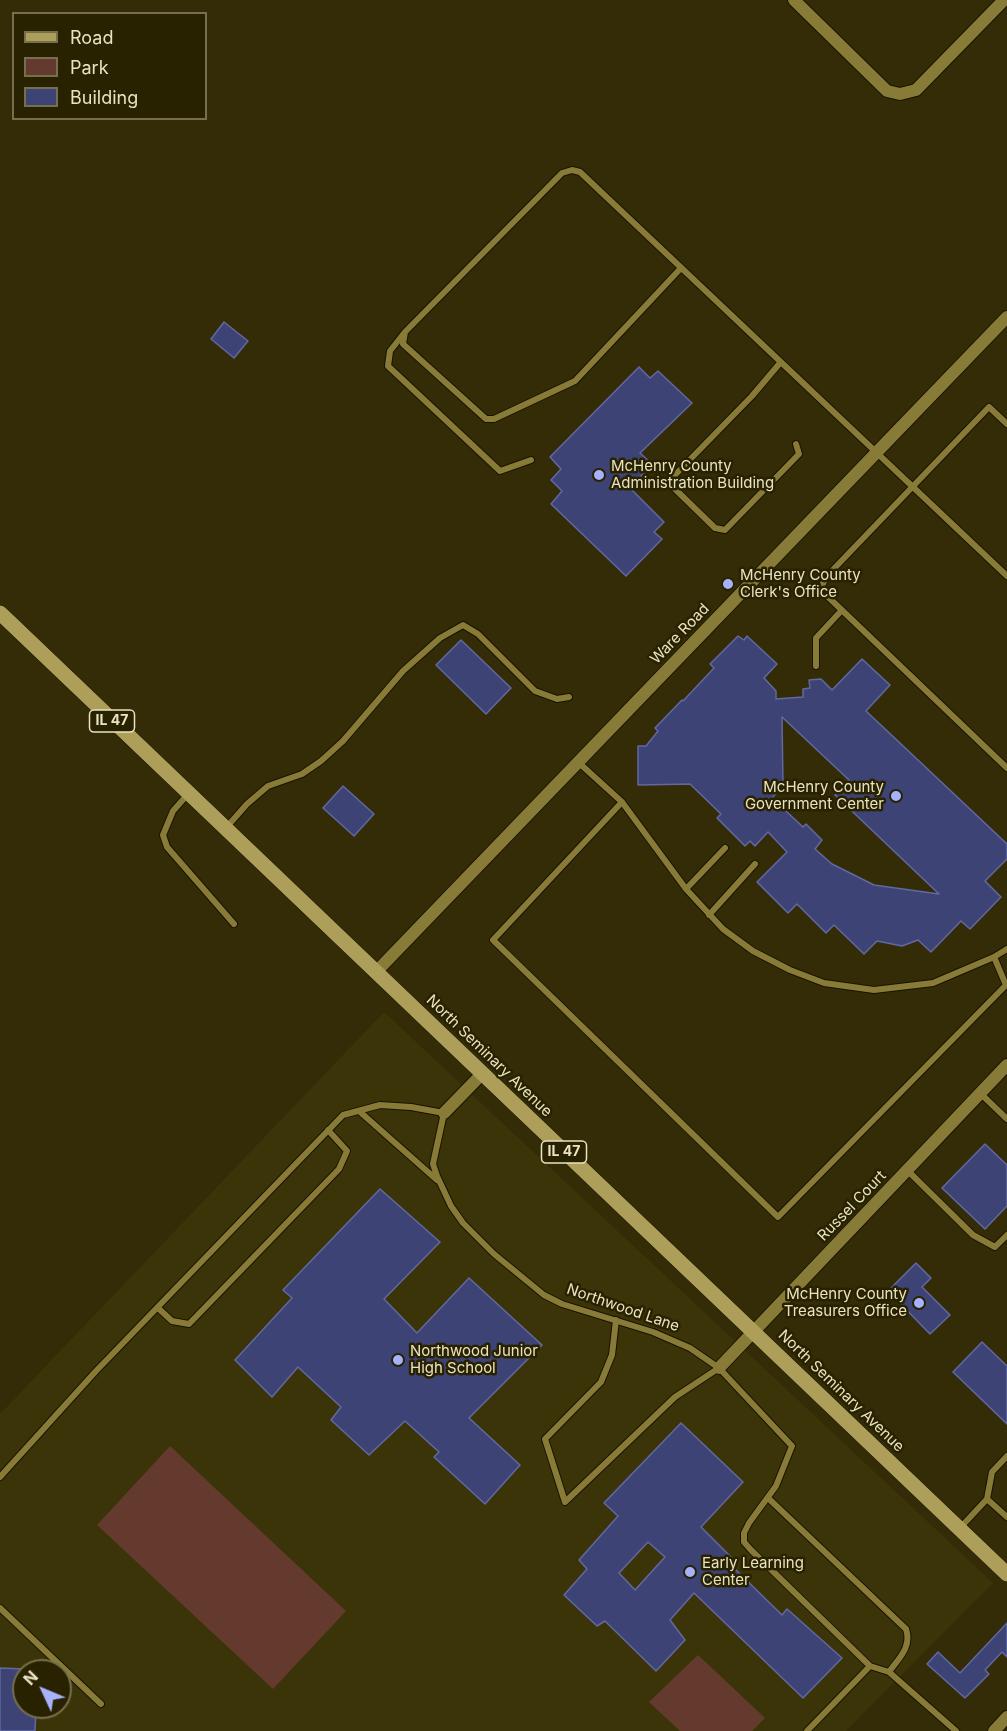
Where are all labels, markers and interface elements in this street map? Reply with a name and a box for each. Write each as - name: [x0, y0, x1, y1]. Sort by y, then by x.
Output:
- legend: [12, 12, 207, 120]
- text: Road: [70, 27, 113, 48]
- text: Park: [70, 57, 109, 78]
- text: Building: [70, 87, 138, 108]
- place label: McHenry County Administration Building: [611, 457, 774, 492]
- marker: McHenry County Administration Building: [592, 468, 606, 482]
- place label: McHenry County Clerk's Office: [740, 566, 861, 601]
- marker: McHenry County Clerk's Office: [721, 577, 735, 591]
- street label: Ware Road: [647, 600, 713, 668]
- road number: IL 47: [90, 710, 134, 732]
- place label: McHenry County Government Center: [745, 778, 884, 813]
- marker: McHenry County Government Center: [889, 789, 903, 803]
- street label: North Seminary Avenue: [422, 991, 556, 1121]
- road number: IL 47: [542, 1141, 586, 1163]
- street label: Russel Court: [814, 1167, 890, 1245]
- street label: Northwood Lane: [564, 1280, 682, 1336]
- place label: McHenry County Treasurers Office: [784, 1285, 907, 1320]
- marker: McHenry County Treasurers Office: [912, 1296, 926, 1310]
- street label: North Seminary Avenue: [774, 1326, 908, 1456]
- place label: Northwood Junior High School: [410, 1342, 538, 1377]
- marker: Northwood Junior High School: [391, 1353, 405, 1367]
- place label: Early Learning Center: [702, 1554, 804, 1589]
- marker: Early Learning Center: [683, 1565, 697, 1579]
- north arrow: [12, 1659, 72, 1719]
- text: N: [19, 1667, 42, 1689]

